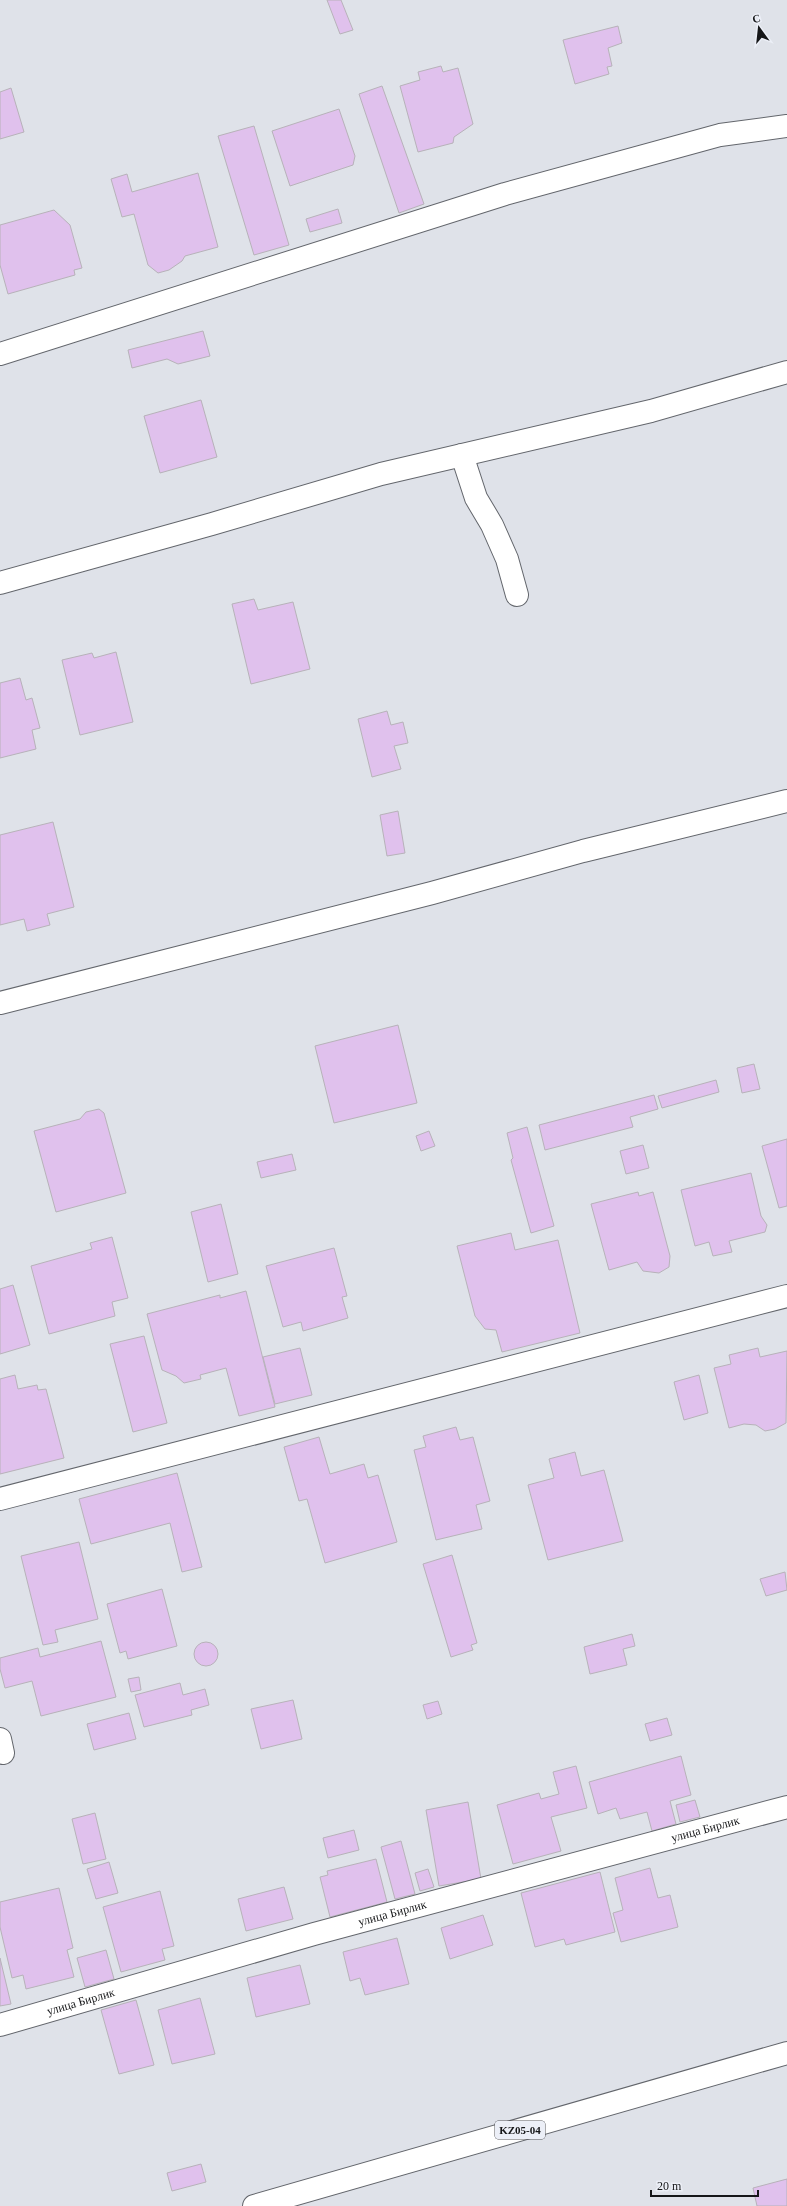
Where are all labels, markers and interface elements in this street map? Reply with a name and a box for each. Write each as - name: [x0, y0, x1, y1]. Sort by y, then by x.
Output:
- north arrow: [739, 8, 779, 48]
- text: С: [751, 12, 762, 25]
- street label: улица Бирлик: [670, 1813, 741, 1845]
- street label: улица Бирлик: [357, 1897, 428, 1929]
- street label: улица Бирлик: [45, 1985, 116, 2018]
- road number: KZ05-04: [495, 2121, 545, 2139]
- scale bar: [651, 2172, 758, 2198]
- text: 20 m: [657, 2179, 682, 2193]

